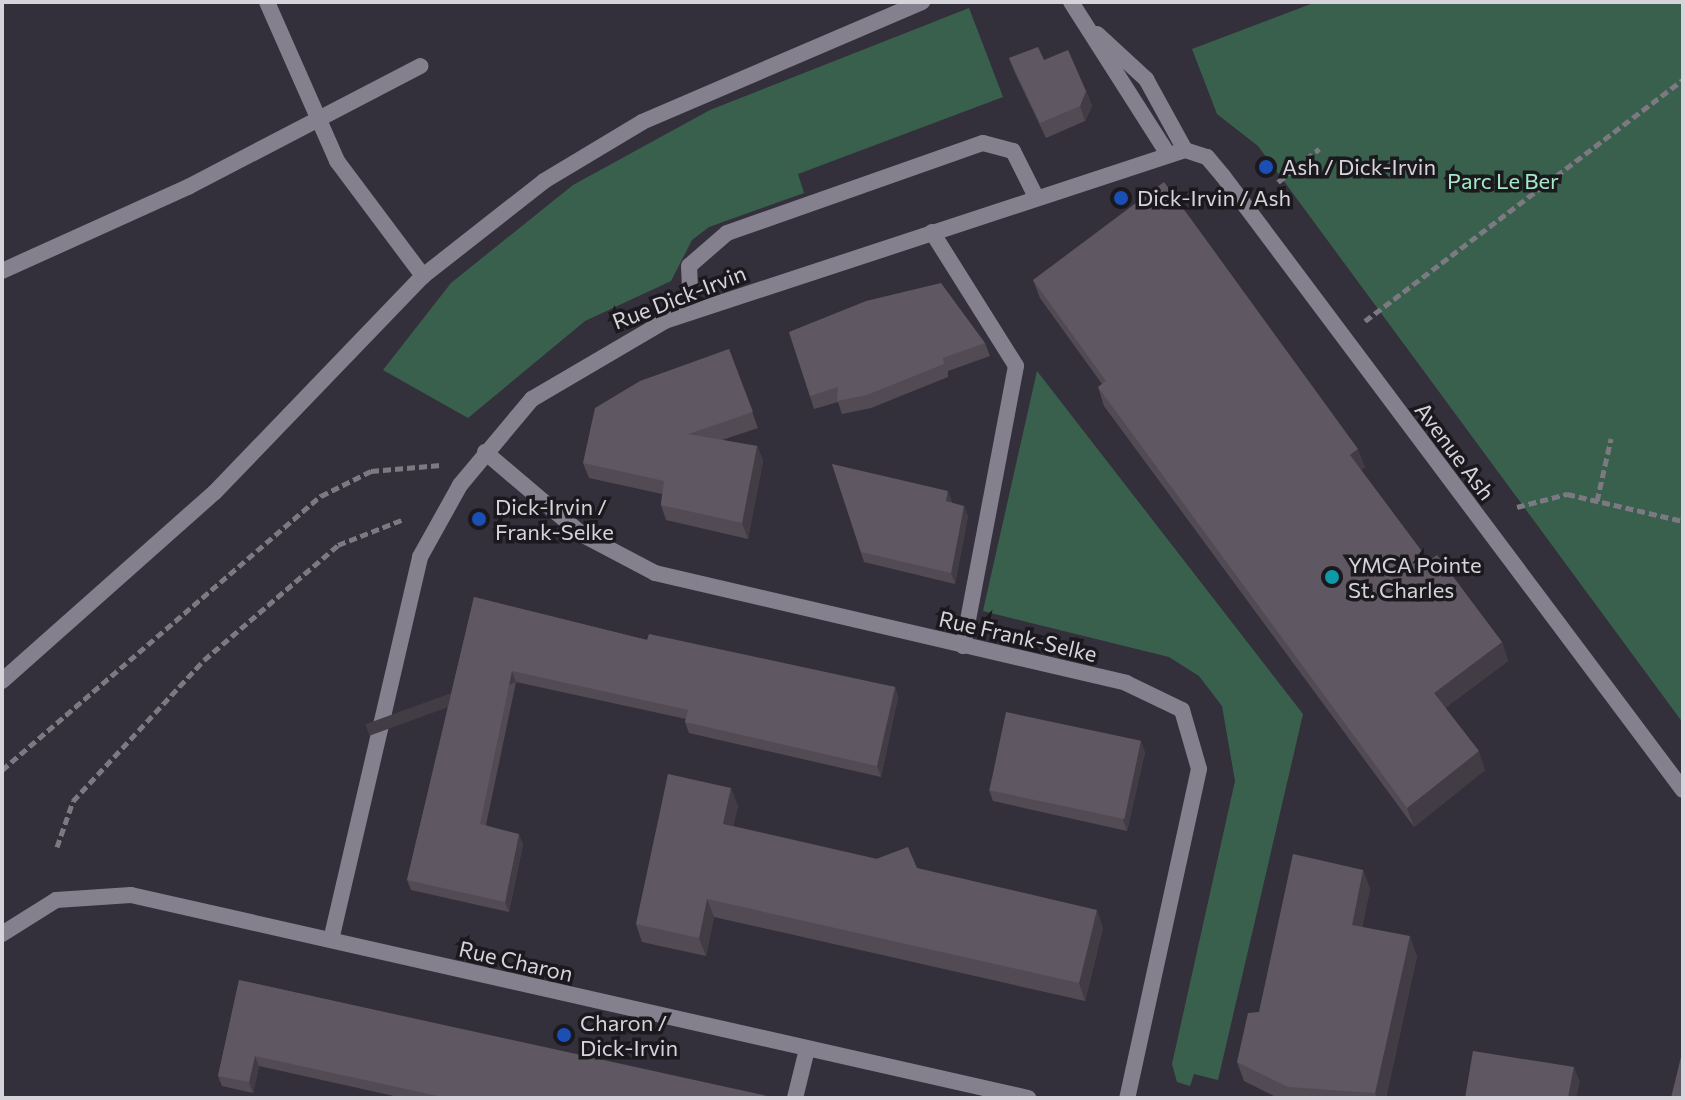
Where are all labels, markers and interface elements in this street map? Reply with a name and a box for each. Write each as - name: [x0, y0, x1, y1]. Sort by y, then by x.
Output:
- place label: Ash / Dick-Irvin: [1282, 154, 1436, 180]
- marker: Ash / Dick-Irvin: [1257, 158, 1275, 176]
- park label: Parc Le Ber: [1447, 168, 1559, 194]
- place label: Dick-Irvin / Ash: [1137, 185, 1291, 211]
- marker: Dick-Irvin / Ash: [1112, 189, 1130, 207]
- street label: Rue Dick-Irvin: [609, 259, 749, 335]
- street label: Avenue Ash: [1410, 397, 1500, 505]
- place label: Dick-Irvin / Frank-Selke: [495, 493, 614, 544]
- marker: Dick-Irvin / Frank-Selke: [470, 510, 488, 528]
- place label: YMCA Pointe St. Charles: [1348, 551, 1482, 602]
- marker: YMCA Pointe St. Charles: [1323, 568, 1341, 586]
- street label: Rue Frank-Selke: [936, 605, 1100, 667]
- street label: Rue Charon: [456, 935, 576, 987]
- place label: Charon / Dick-Irvin: [580, 1009, 678, 1060]
- marker: Charon / Dick-Irvin: [555, 1026, 573, 1044]

